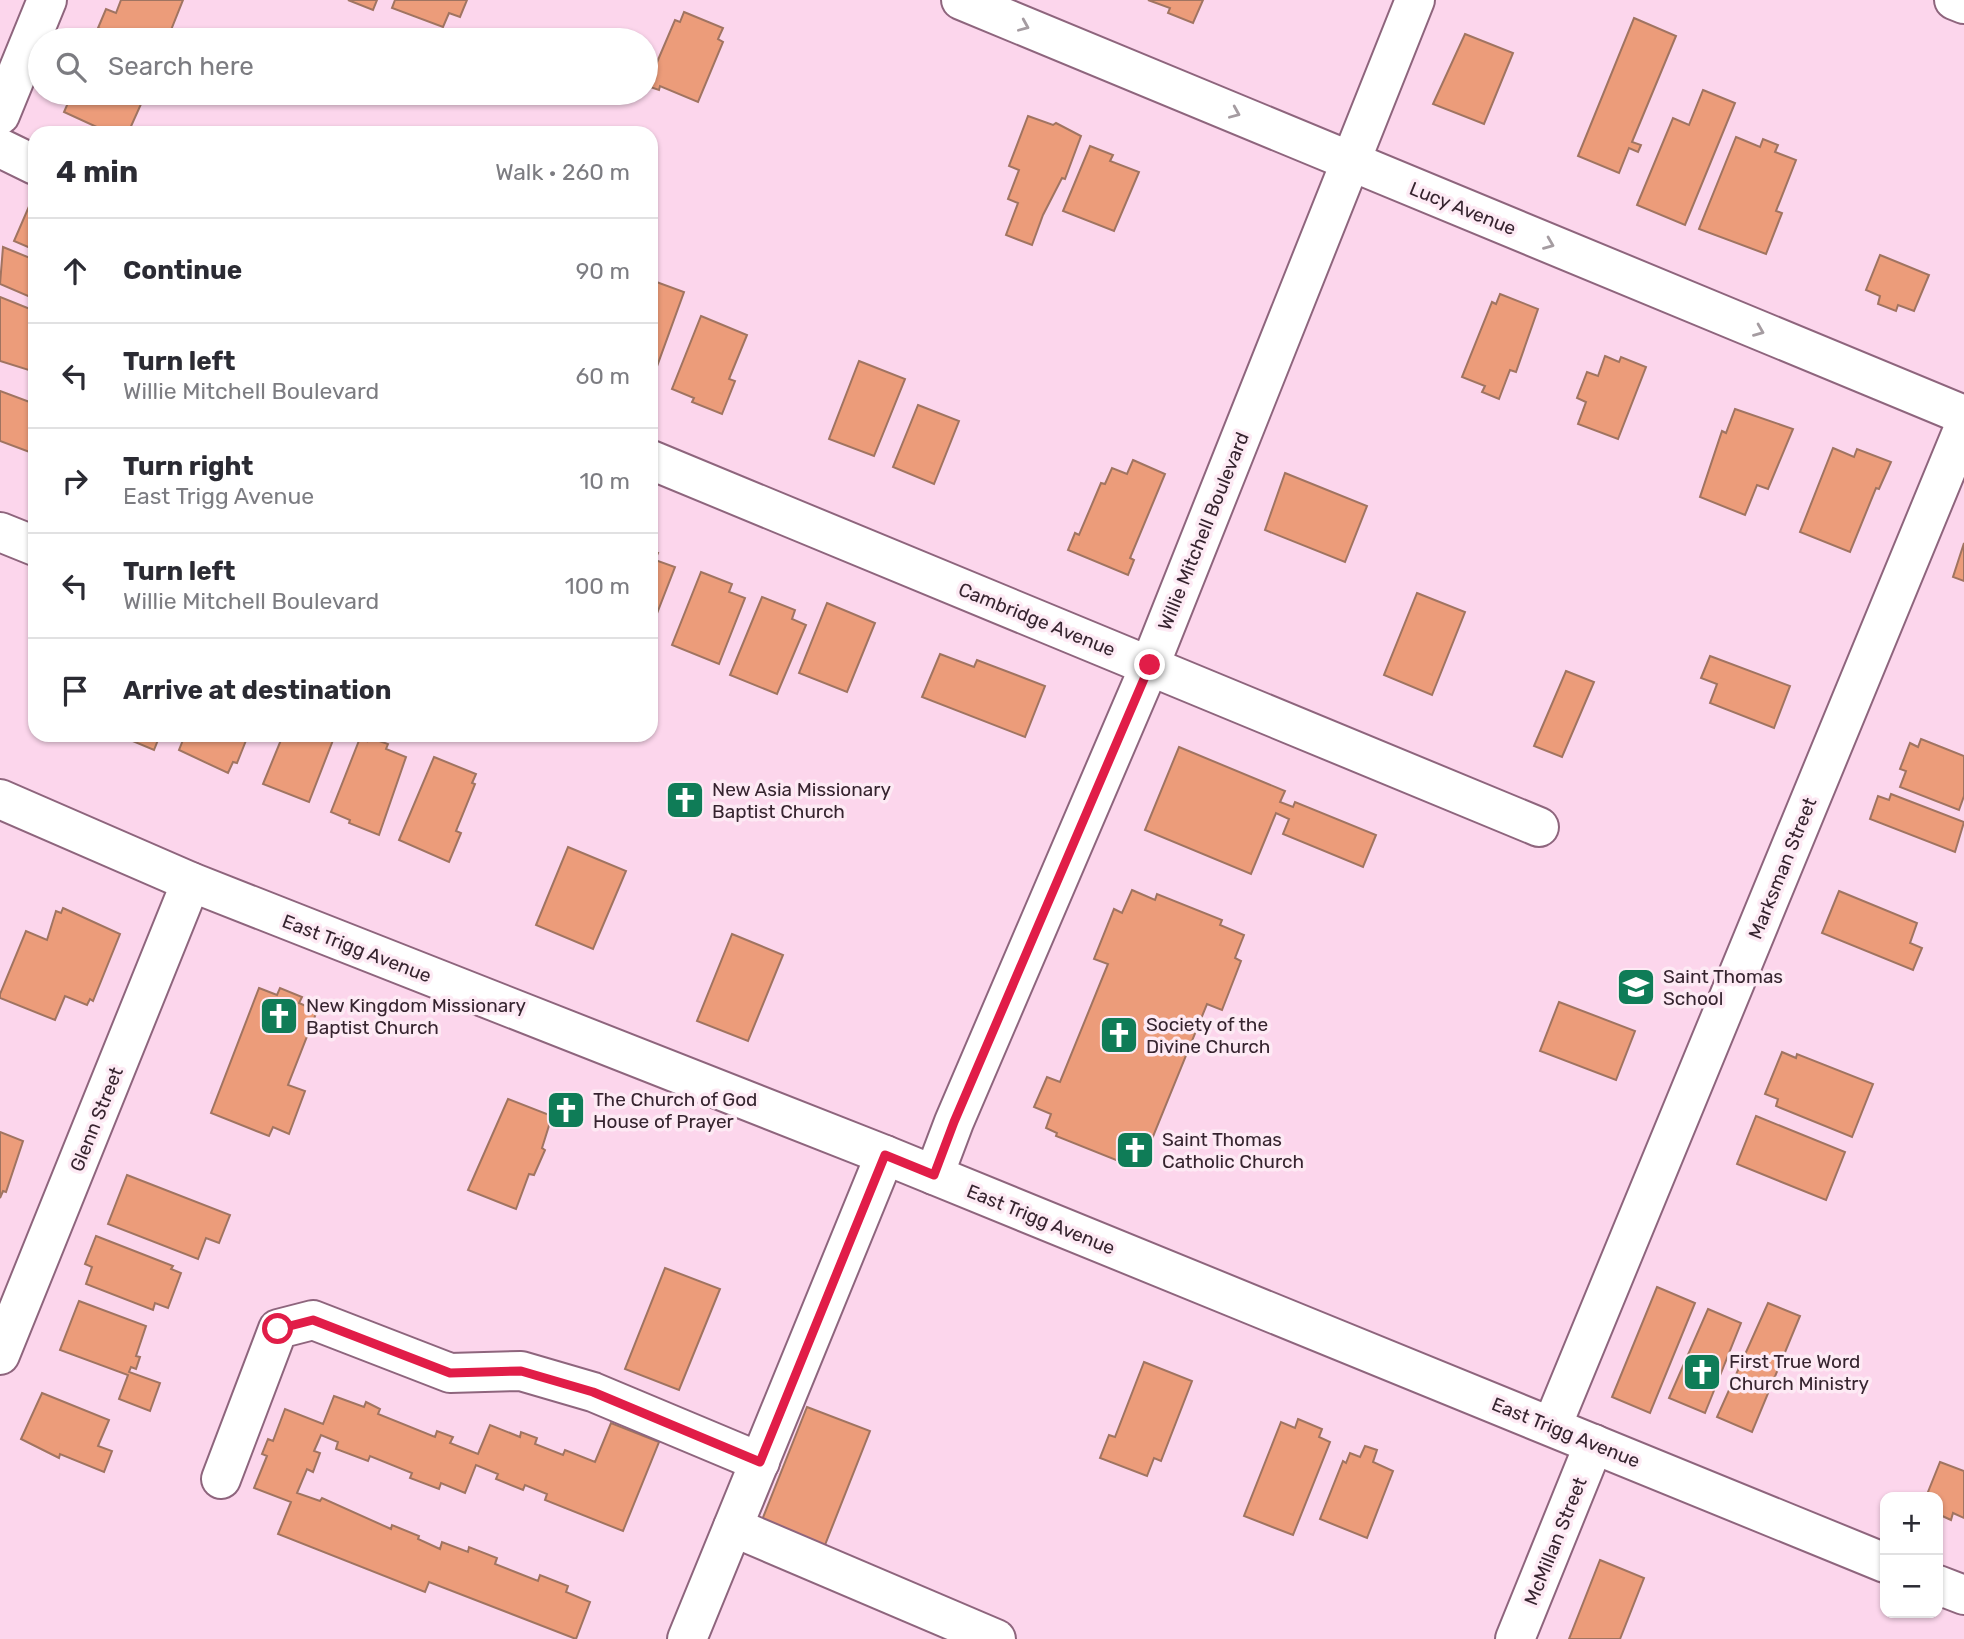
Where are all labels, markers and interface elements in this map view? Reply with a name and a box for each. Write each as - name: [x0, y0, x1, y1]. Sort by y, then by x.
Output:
- one-way arrow: [1017, 18, 1030, 32]
- search box: [28, 28, 658, 105]
- icon: search: [52, 48, 90, 86]
- text: Search here: [108, 51, 254, 82]
- one-way arrow: [1228, 105, 1240, 119]
- text: 4 min: [56, 154, 138, 190]
- text: Walk · 260 m: [495, 158, 630, 186]
- street label: Lucy Avenue: [1406, 177, 1519, 240]
- one-way arrow: [1542, 235, 1554, 249]
- icon: ahead: [56, 252, 94, 290]
- text: Continue: [123, 255, 242, 286]
- text: 90 m: [576, 257, 630, 285]
- one-way arrow: [1752, 322, 1764, 336]
- text: Turn left: [123, 346, 235, 377]
- icon: left: [56, 357, 94, 395]
- text: 60 m: [575, 362, 630, 390]
- text: Willie Mitchell Boulevard: [123, 377, 379, 405]
- street label: Willie Mitchell Boulevard: [1153, 429, 1254, 634]
- text: Turn right: [123, 451, 253, 482]
- icon: right: [56, 462, 94, 500]
- text: 10 m: [579, 467, 630, 495]
- text: East Trigg Avenue: [123, 482, 314, 510]
- text: Turn left: [123, 556, 235, 587]
- icon: left: [56, 567, 94, 605]
- text: 100 m: [565, 572, 630, 600]
- street label: Cambridge Avenue: [955, 577, 1119, 661]
- text: Willie Mitchell Boulevard: [123, 587, 379, 615]
- route end: [1134, 649, 1165, 680]
- icon: arrive: [56, 672, 94, 710]
- text: Arrive at destination: [123, 675, 391, 706]
- place label: New Asia Missionary Baptist Church: [712, 778, 891, 823]
- church icon: New Asia Missionary Baptist Church: [664, 779, 706, 821]
- street label: Marksman Street: [1744, 794, 1822, 942]
- street label: East Trigg Avenue: [279, 909, 435, 988]
- place label: Saint Thomas School: [1663, 965, 1783, 1010]
- school or university icon: Saint Thomas School: [1615, 966, 1657, 1008]
- place label: New Kingdom Missionary Baptist Church: [306, 994, 526, 1039]
- church icon: New Kingdom Missionary Baptist Church: [258, 995, 300, 1037]
- place label: Society of the Divine Church: [1146, 1013, 1270, 1058]
- church icon: Society of the Divine Church: [1098, 1014, 1140, 1056]
- street label: Glenn Street: [65, 1063, 128, 1175]
- place label: The Church of God House of Prayer: [593, 1088, 757, 1133]
- church icon: The Church of God House of Prayer: [545, 1089, 587, 1131]
- place label: Saint Thomas Catholic Church: [1162, 1128, 1304, 1173]
- church icon: Saint Thomas Catholic Church: [1114, 1129, 1156, 1171]
- street label: East Trigg Avenue: [963, 1179, 1118, 1260]
- route start: [262, 1313, 293, 1344]
- place label: First True Word Church Ministry: [1729, 1350, 1869, 1395]
- church icon: First True Word Church Ministry: [1681, 1351, 1723, 1393]
- street label: East Trigg Avenue: [1488, 1392, 1643, 1473]
- street label: McMillan Street: [1519, 1473, 1592, 1609]
- map controls: [1880, 1492, 1943, 1618]
- button: +: [1880, 1492, 1943, 1555]
- button: −: [1880, 1555, 1943, 1618]

